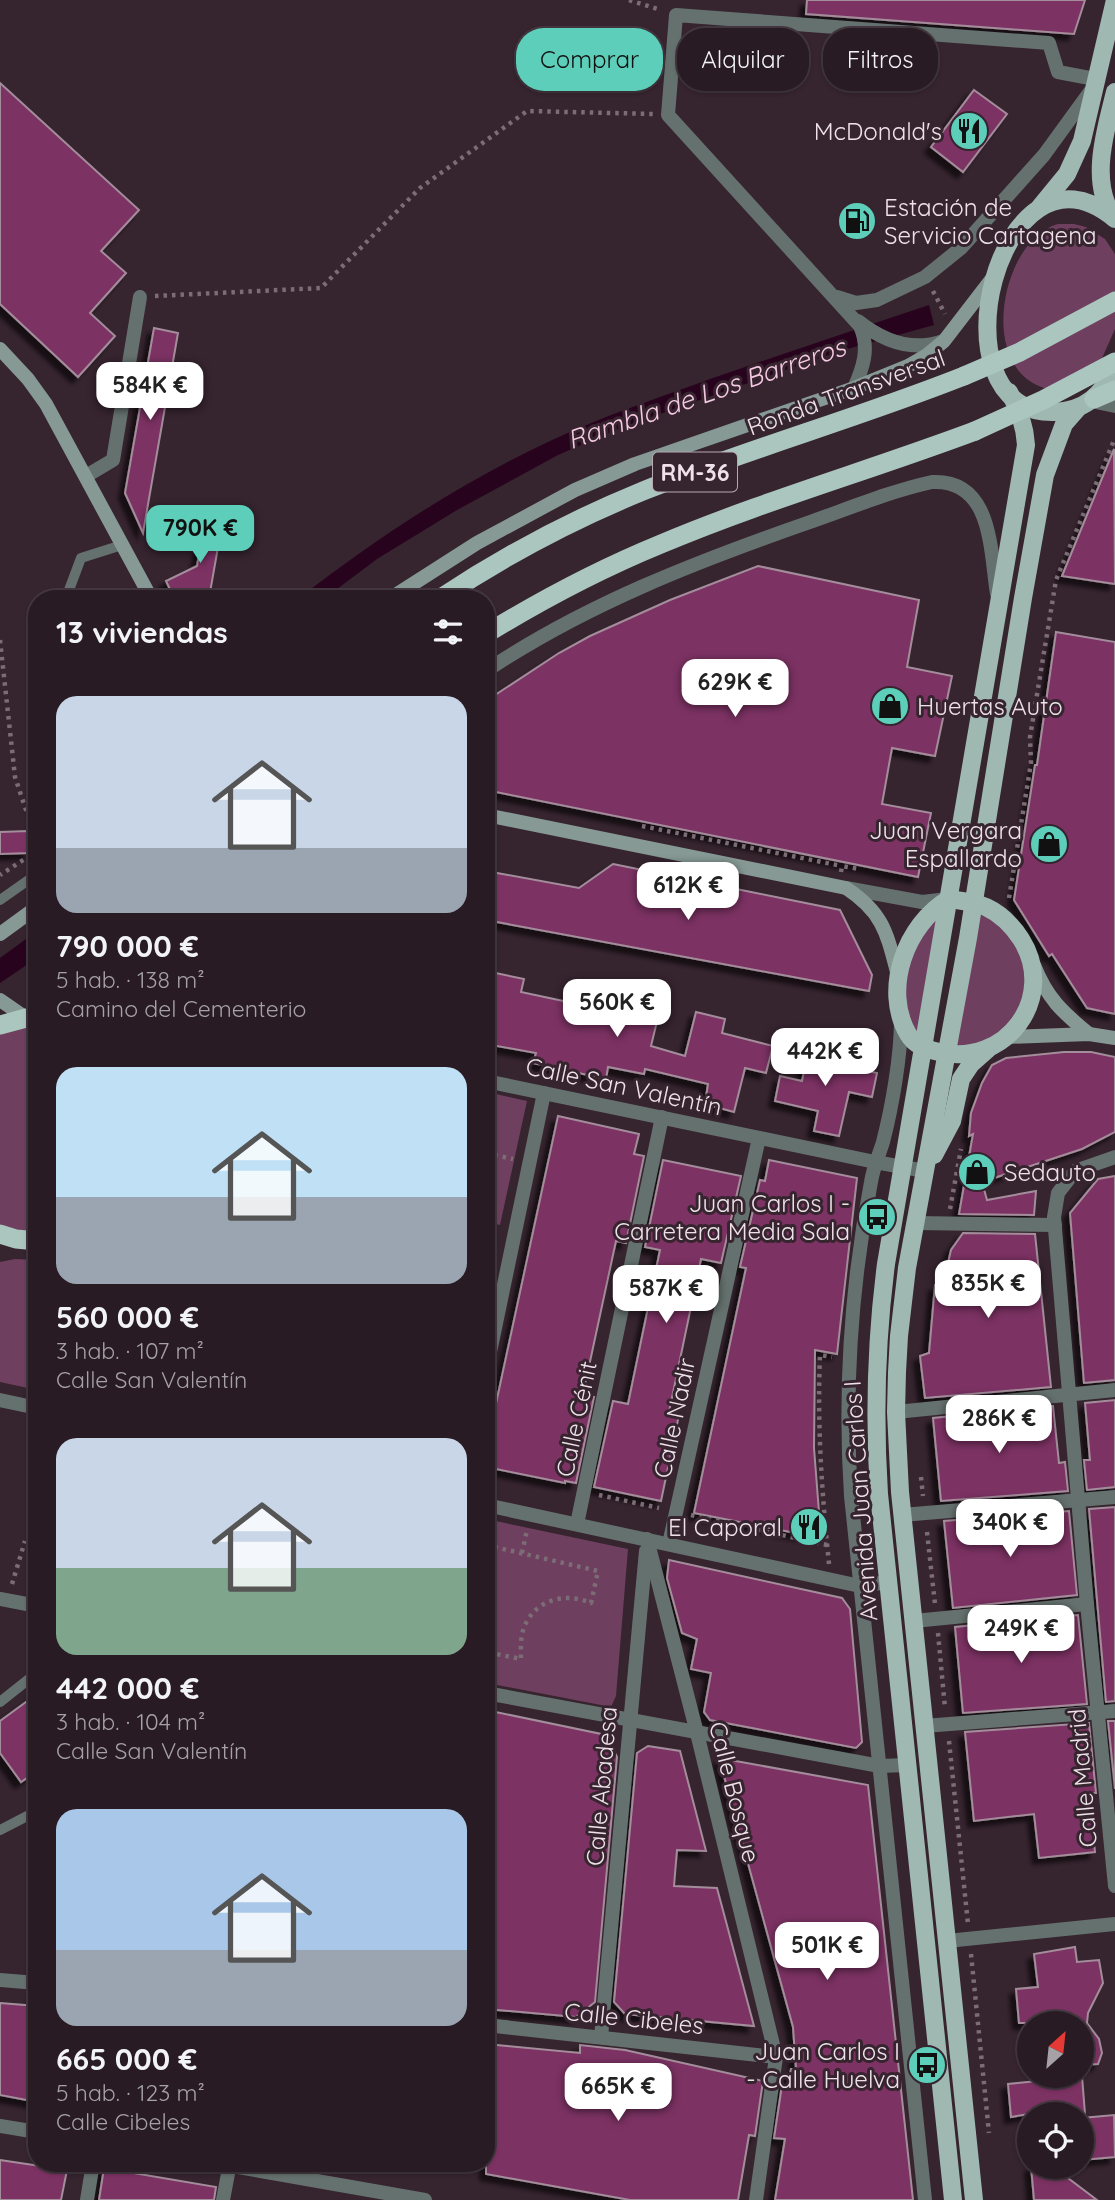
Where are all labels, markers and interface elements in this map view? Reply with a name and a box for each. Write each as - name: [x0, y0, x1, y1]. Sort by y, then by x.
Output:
- chip: Comprar: [516, 28, 663, 91]
- chip: Alquilar: [677, 28, 809, 91]
- chip: Filtros: [823, 28, 938, 91]
- restaurant icon: McDonald's: [948, 110, 990, 152]
- place label: McDonald's: [814, 116, 942, 146]
- place label: Estación de Servicio Cartagena: [884, 192, 1097, 250]
- fuel station icon: Estación de Servicio Cartagena: [836, 200, 878, 242]
- water label: Rambla de Los Barreros: [563, 329, 851, 456]
- street label: Ronda Transversal: [743, 342, 949, 442]
- pin: 584K €: [93, 362, 207, 422]
- text: 584K €: [112, 370, 188, 399]
- road number: RM-36: [653, 452, 737, 492]
- pin: 790K €: [143, 505, 257, 565]
- text: 790K €: [162, 513, 238, 542]
- text: 13 viviendas: [56, 613, 228, 651]
- icon: filters: [429, 613, 467, 651]
- pin: 629K €: [678, 660, 792, 719]
- text: 629K €: [698, 667, 772, 696]
- shop icon: Huertas Auto: [869, 685, 911, 727]
- place label: Huertas Auto: [917, 691, 1063, 721]
- icon: home: [199, 742, 325, 868]
- place label: Juan Vergara Espallardo: [869, 815, 1022, 873]
- shop icon: Juan Vergara Espallardo: [1028, 823, 1070, 865]
- pin: 612K €: [631, 862, 745, 922]
- text: 612K €: [653, 870, 723, 899]
- text: 790 000 €: [56, 927, 199, 965]
- text: 5 hab. · 138 m²: [56, 965, 205, 994]
- pin: 560K €: [560, 979, 674, 1039]
- text: 560K €: [579, 987, 655, 1016]
- text: Camino del Cementerio: [56, 994, 306, 1023]
- pin: 442K €: [768, 1028, 882, 1088]
- text: 442K €: [787, 1036, 863, 1065]
- street label: Calle San Valentín: [523, 1051, 725, 1121]
- icon: home: [199, 1113, 325, 1239]
- shop icon: Sedauto: [956, 1151, 998, 1193]
- place label: Sedauto: [1004, 1157, 1096, 1187]
- place label: Juan Carlos I - Carretera Media Sala: [614, 1188, 850, 1246]
- bus stop icon: Juan Carlos I - Carretera Media Sala: [856, 1196, 898, 1238]
- pin: 835K €: [931, 1260, 1045, 1320]
- pin: 587K €: [609, 1266, 723, 1325]
- text: 835K €: [951, 1268, 1025, 1297]
- text: 587K €: [629, 1273, 703, 1302]
- text: 560 000 €: [56, 1298, 199, 1336]
- text: 3 hab. · 107 m²: [56, 1336, 204, 1365]
- street label: Calle Nadir: [647, 1355, 701, 1481]
- street label: Calle Cénit: [549, 1358, 603, 1480]
- text: Calle San Valentín: [56, 1365, 247, 1394]
- street label: Avenida Juan Carlos I: [837, 1380, 883, 1622]
- pin: 286K €: [942, 1396, 1056, 1455]
- text: 286K €: [962, 1403, 1036, 1432]
- icon: home: [199, 1484, 325, 1610]
- pin: 340K €: [953, 1500, 1067, 1559]
- restaurant icon: El Caporal: [788, 1506, 830, 1548]
- text: 340K €: [972, 1507, 1048, 1536]
- place label: El Caporal: [668, 1512, 782, 1542]
- pin: 249K €: [964, 1606, 1078, 1665]
- text: 249K €: [983, 1613, 1059, 1642]
- text: 442 000 €: [56, 1669, 199, 1707]
- street label: Calle Abadesa: [579, 1705, 623, 1867]
- text: 3 hab. · 104 m²: [56, 1707, 205, 1736]
- street label: Calle Madrid: [1061, 1707, 1103, 1849]
- street label: Calle Bosque: [703, 1718, 767, 1866]
- text: Calle San Valentín: [56, 1736, 247, 1765]
- icon: home: [199, 1855, 325, 1981]
- pin: 501K €: [770, 1923, 884, 1982]
- text: 501K €: [791, 1930, 863, 1959]
- street label: Calle Cibeles: [563, 1996, 705, 2040]
- north arrow: [1017, 2011, 1094, 2088]
- map controls: [1017, 2011, 1094, 2179]
- place label: Juan Carlos I - Calle Huelva: [746, 2036, 900, 2094]
- text: 665 000 €: [56, 2040, 197, 2078]
- bus stop icon: Juan Carlos I - Calle Huelva: [906, 2044, 948, 2086]
- pin: 665K €: [561, 2064, 675, 2123]
- text: 665K €: [581, 2071, 655, 2100]
- text: 5 hab. · 123 m²: [56, 2078, 205, 2107]
- button: locate: [1017, 2102, 1094, 2179]
- text: Calle Cibeles: [56, 2107, 190, 2136]

